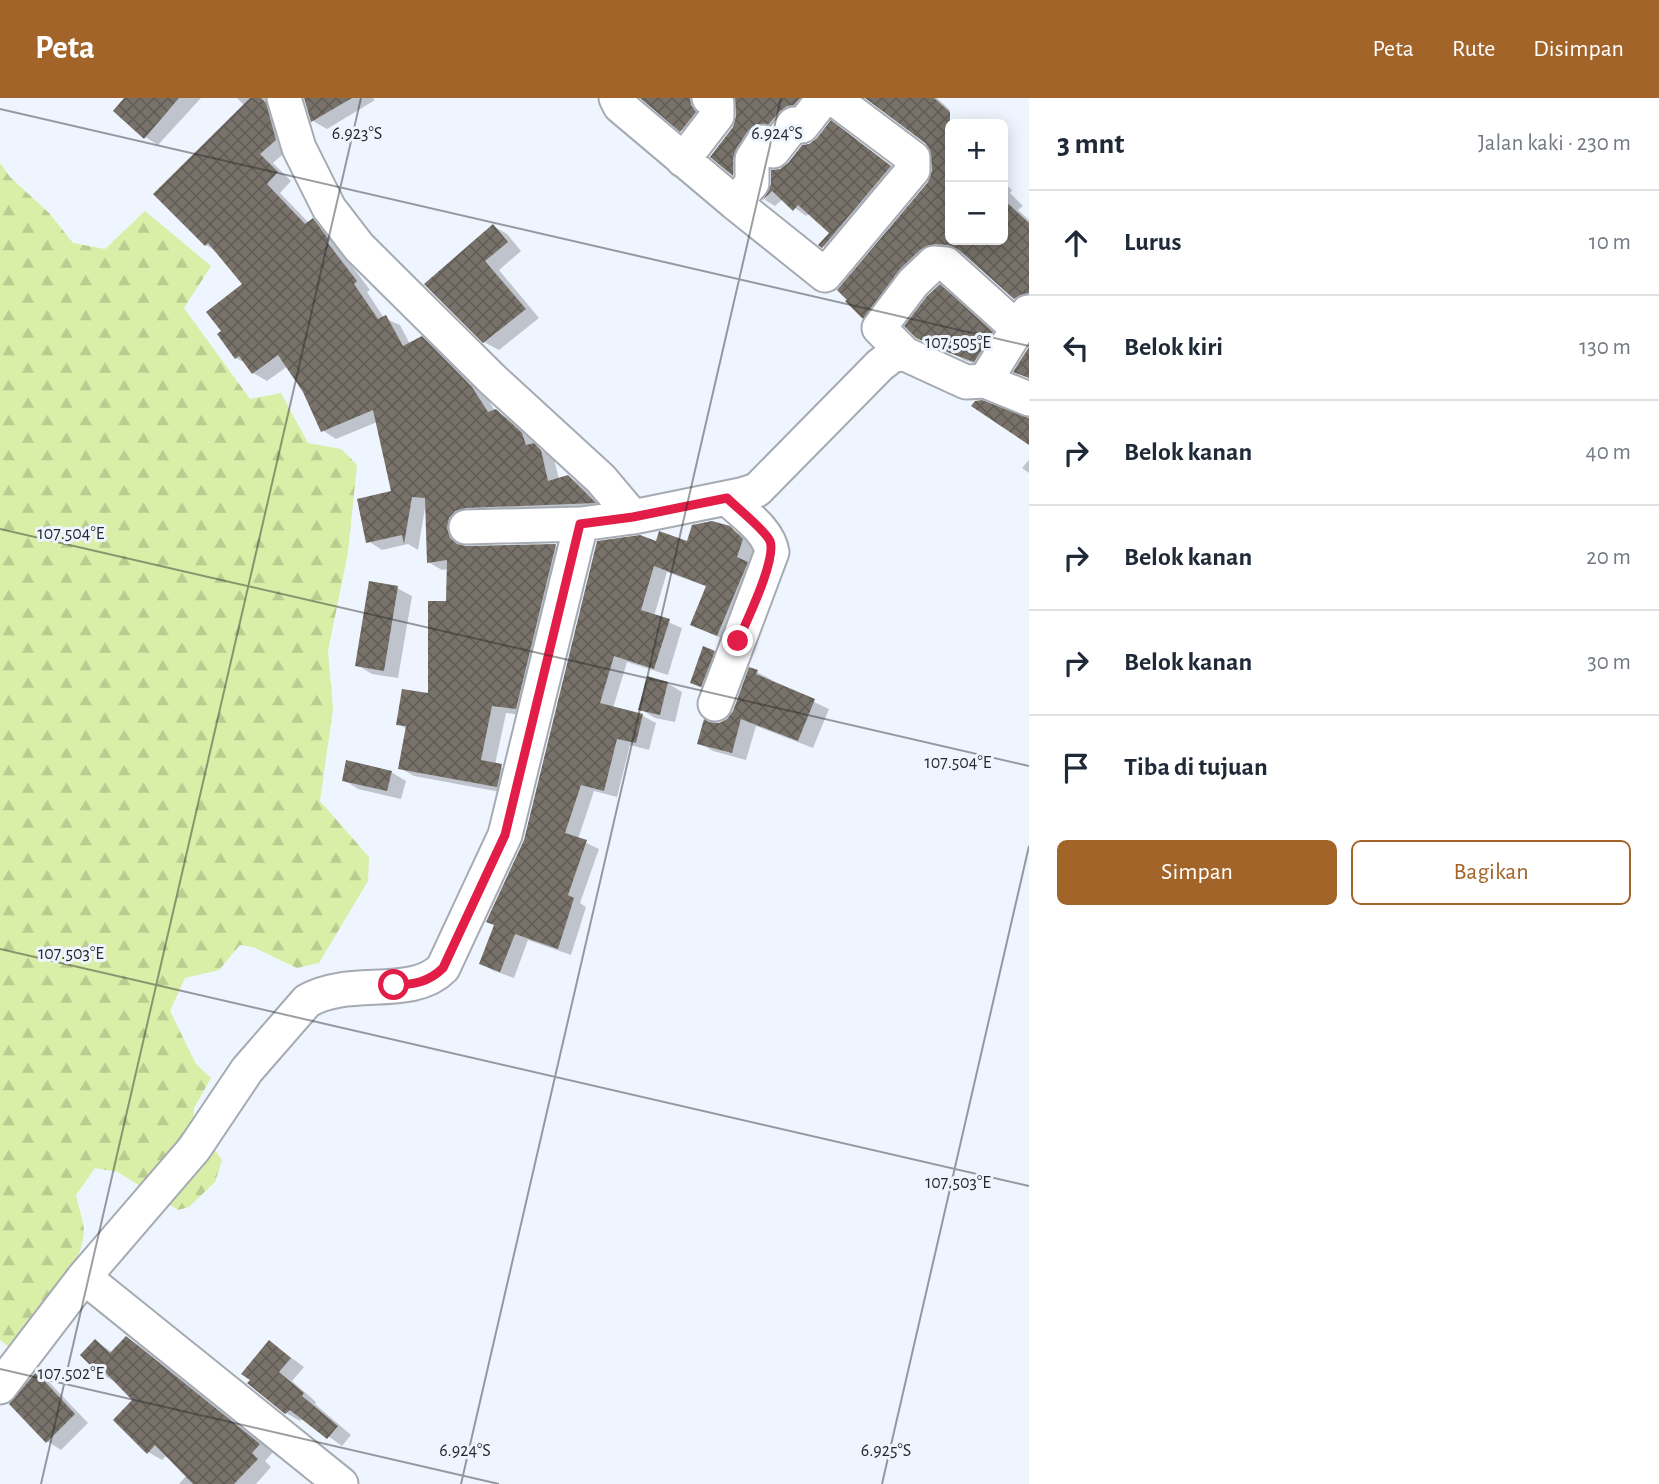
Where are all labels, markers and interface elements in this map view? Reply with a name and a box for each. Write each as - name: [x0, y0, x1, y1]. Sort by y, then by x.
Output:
- text: Peta: [35, 32, 95, 65]
- text: Peta: [1373, 37, 1414, 61]
- text: Rute: [1452, 37, 1495, 61]
- text: Disimpan: [1533, 37, 1624, 61]
- map controls: [945, 119, 1008, 245]
- button: +: [945, 119, 1008, 182]
- text: 6.923°S: [332, 125, 382, 143]
- text: 6.924°S: [751, 125, 803, 143]
- text: 3 mnt: [1057, 129, 1125, 159]
- text: Jalan kaki · 230 m: [1478, 132, 1631, 155]
- button: −: [945, 182, 1008, 245]
- icon: ahead: [1057, 224, 1095, 262]
- text: Lurus: [1124, 229, 1181, 255]
- text: 10 m: [1589, 231, 1631, 254]
- icon: left: [1057, 329, 1095, 367]
- text: 107.505°E: [925, 334, 991, 352]
- text: Belok kiri: [1124, 334, 1223, 360]
- text: 130 m: [1579, 336, 1631, 359]
- icon: right: [1057, 434, 1095, 472]
- text: Belok kanan: [1124, 439, 1252, 465]
- text: 40 m: [1586, 441, 1631, 464]
- text: 107.504°E: [38, 525, 105, 543]
- icon: right: [1057, 539, 1095, 577]
- text: Belok kanan: [1124, 544, 1252, 570]
- text: 20 m: [1586, 546, 1631, 569]
- route end: [722, 625, 753, 656]
- icon: right: [1057, 644, 1095, 682]
- text: Belok kanan: [1124, 649, 1252, 675]
- text: 30 m: [1587, 651, 1631, 674]
- icon: arrive: [1057, 749, 1095, 787]
- text: 107.504°E: [925, 754, 992, 772]
- text: Tiba di tujuan: [1124, 754, 1268, 780]
- button: Simpan: [1057, 840, 1337, 905]
- button: Bagikan: [1351, 840, 1631, 905]
- text: 107.503°E: [38, 945, 104, 963]
- route start: [378, 969, 409, 1000]
- text: 107.503°E: [925, 1174, 991, 1192]
- text: 107.502°E: [38, 1365, 105, 1383]
- text: 6.924°S: [439, 1442, 491, 1460]
- text: 6.925°S: [861, 1442, 911, 1460]

